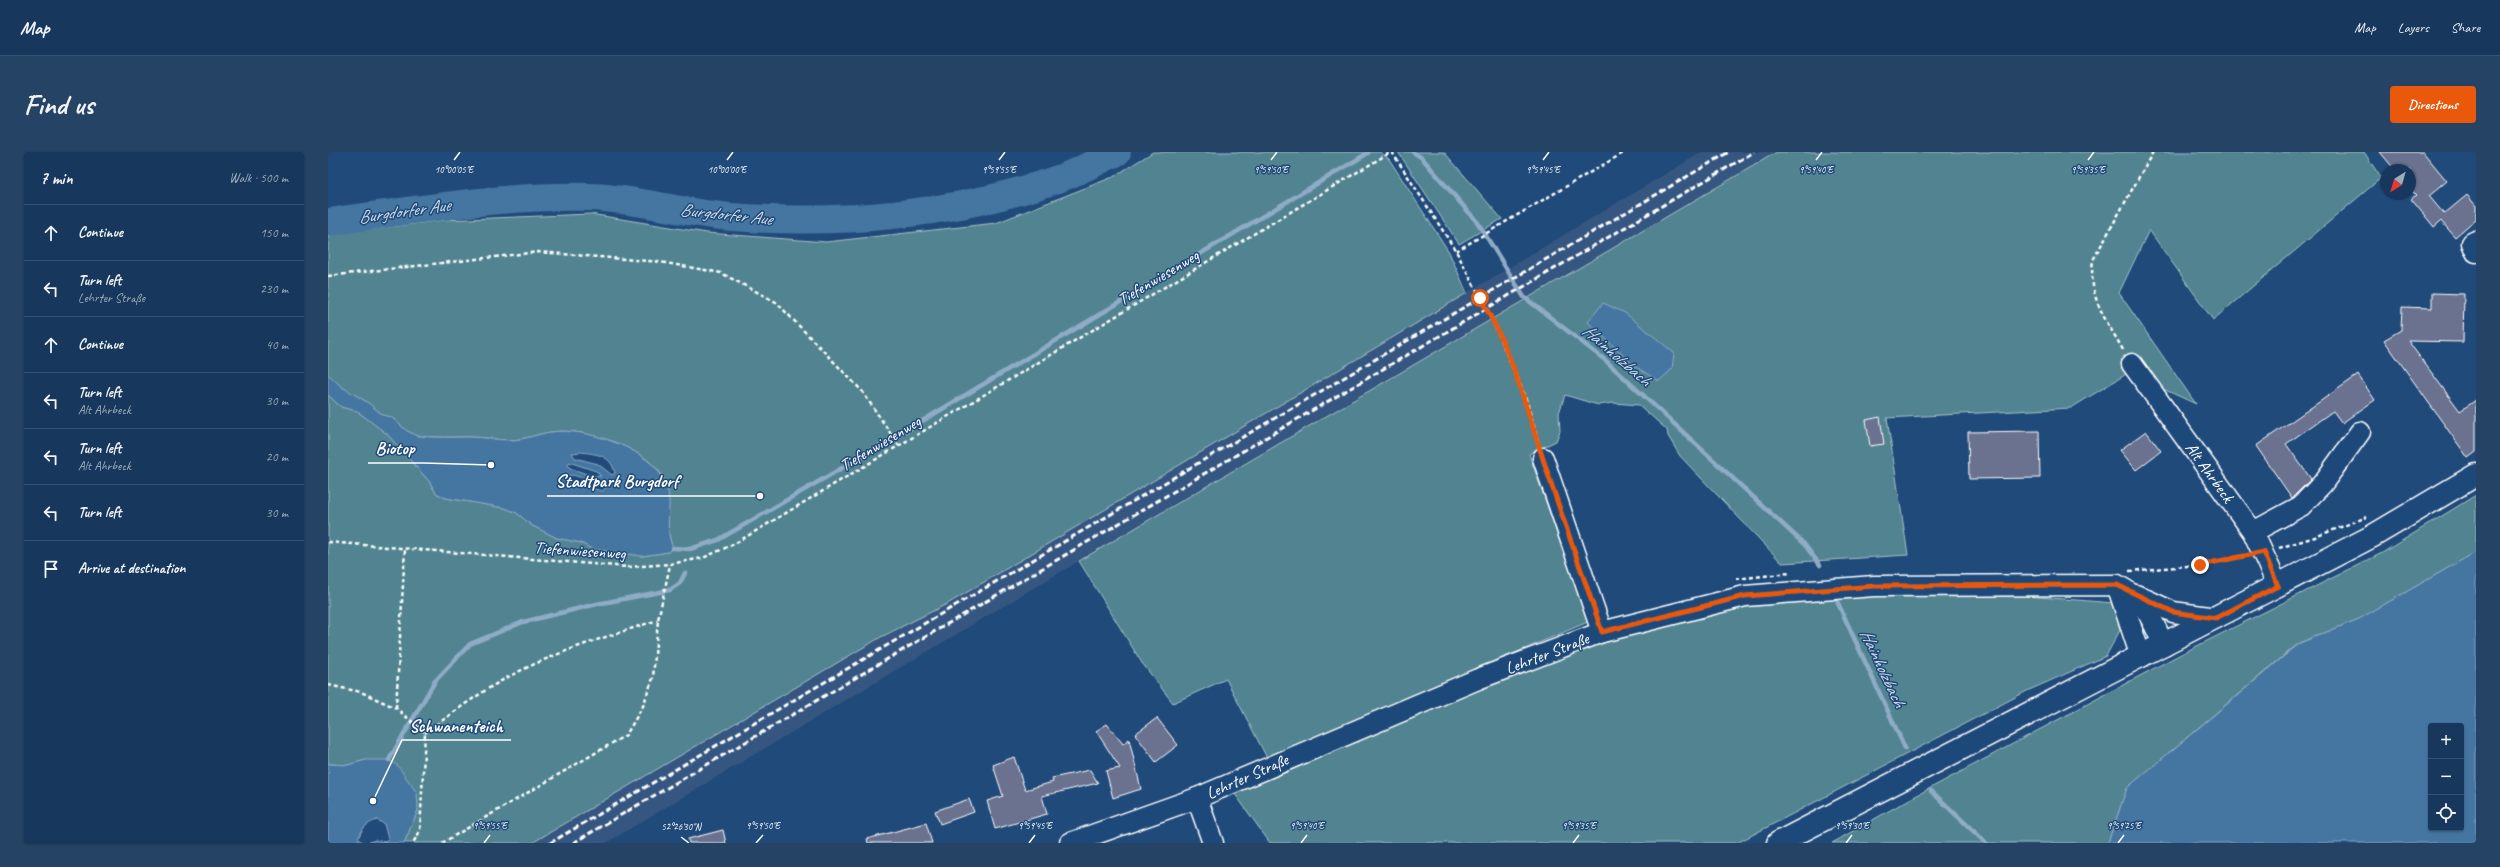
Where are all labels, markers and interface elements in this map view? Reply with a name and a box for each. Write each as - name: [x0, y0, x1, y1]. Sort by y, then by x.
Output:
- text: Map: [20, 16, 50, 40]
- text: Map: [2354, 19, 2376, 36]
- text: Layers: [2398, 19, 2429, 36]
- text: Share: [2451, 19, 2480, 36]
- button: Directions: [2390, 86, 2476, 123]
- text: Find us: [24, 87, 94, 122]
- text: 10°00'05"E: [435, 163, 475, 176]
- text: 10°00'00"E: [708, 163, 748, 176]
- text: 9°59'55"E: [982, 163, 1018, 176]
- text: 9°59'50"E: [1254, 163, 1290, 176]
- text: 9°59'45"E: [1526, 163, 1562, 176]
- text: 9°59'40"E: [1799, 163, 1835, 176]
- text: 9°59'35"E: [2071, 163, 2107, 176]
- north arrow: [2380, 164, 2416, 200]
- text: 7 min: [40, 168, 73, 189]
- text: Walk · 500 m: [229, 170, 288, 186]
- water label: Burgdorfer Aue: [357, 193, 454, 228]
- water label: Burgdorfer Aue: [679, 198, 776, 230]
- icon: ahead: [40, 222, 62, 244]
- text: Continue: [78, 223, 123, 242]
- text: 150 m: [260, 225, 288, 241]
- street label: Tiefenwiesenweg: [1114, 244, 1204, 310]
- text: Turn left: [78, 271, 121, 290]
- icon: left: [40, 278, 62, 300]
- text: 230 m: [260, 281, 288, 297]
- route start: [1471, 289, 1489, 307]
- text: Lehrter Straße: [78, 290, 145, 306]
- water label: Hainholzbach: [1578, 319, 1657, 392]
- icon: ahead: [40, 334, 62, 356]
- text: Continue: [78, 335, 123, 354]
- text: 40 m: [266, 337, 288, 353]
- text: Turn left: [78, 383, 121, 402]
- icon: left: [40, 390, 62, 412]
- text: 30 m: [266, 393, 288, 409]
- text: Alt Ahrbeck: [78, 402, 131, 418]
- street label: Tiefenwiesenweg: [836, 410, 926, 476]
- callout: Biotop: [368, 433, 423, 463]
- text: Biotop: [376, 437, 416, 459]
- street label: Alt Ahrbeck: [2181, 438, 2239, 508]
- text: Turn left: [78, 439, 121, 458]
- icon: left: [40, 446, 62, 468]
- text: 20 m: [266, 449, 288, 465]
- text: Alt Ahrbeck: [78, 458, 131, 474]
- callout: Stadtpark Burgdorf: [547, 466, 686, 496]
- text: Stadtpark Burgdorf: [556, 470, 683, 492]
- icon: left: [40, 502, 62, 524]
- text: Turn left: [78, 503, 121, 522]
- text: 30 m: [266, 505, 288, 521]
- street label: Tiefenwiesenweg: [534, 537, 627, 564]
- route end: [2191, 556, 2209, 574]
- icon: arrive: [40, 558, 62, 580]
- text: Arrive at destination: [78, 559, 185, 578]
- water label: Hainholzbach: [1855, 626, 1911, 712]
- street label: Lehrter Straße: [1503, 627, 1593, 679]
- callout: Schwanenteich: [402, 710, 511, 740]
- text: Schwanenteich: [409, 715, 504, 737]
- map controls: [2428, 723, 2464, 831]
- button: +: [2428, 723, 2464, 759]
- street label: Lehrter Straße: [1203, 748, 1293, 804]
- button: −: [2428, 759, 2464, 795]
- button: locate: [2428, 795, 2464, 831]
- text: 9°59'55"E: [473, 819, 509, 832]
- text: 9°59'50"E: [746, 819, 782, 832]
- text: 9°59'45"E: [1018, 819, 1054, 832]
- text: 9°59'40"E: [1290, 819, 1326, 832]
- text: 9°59'35"E: [1562, 819, 1598, 832]
- text: 9°59'30"E: [1835, 819, 1871, 832]
- text: 9°59'25"E: [2107, 819, 2143, 832]
- text: 52°26'30"N: [661, 820, 703, 833]

